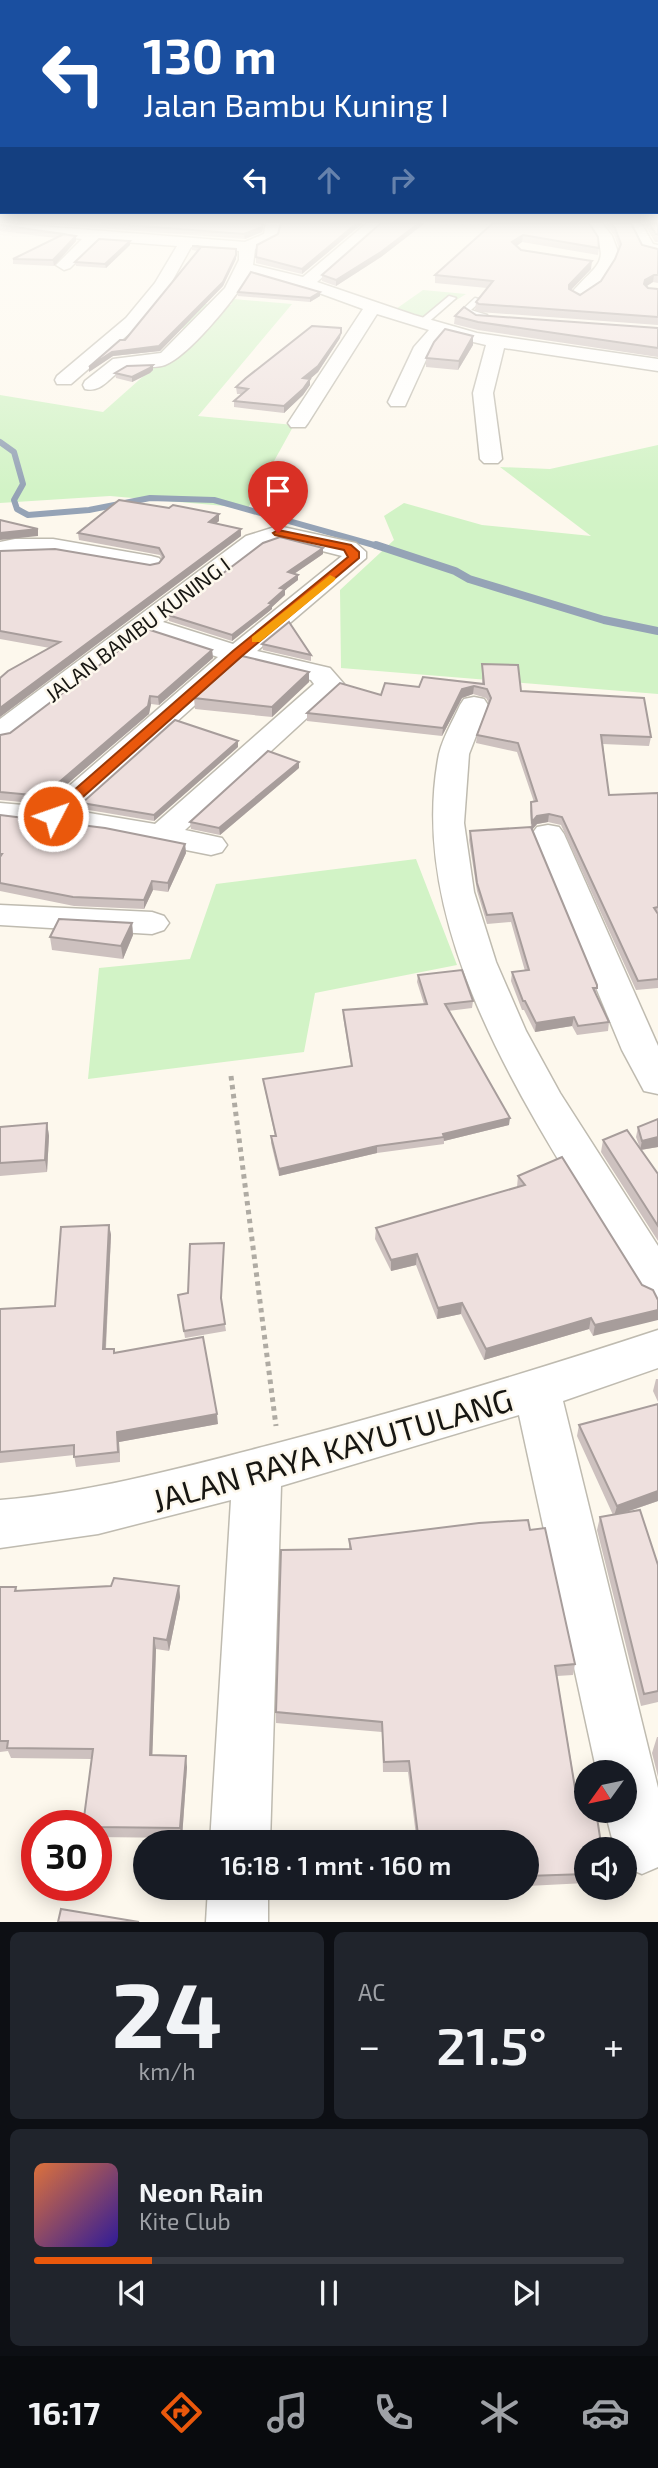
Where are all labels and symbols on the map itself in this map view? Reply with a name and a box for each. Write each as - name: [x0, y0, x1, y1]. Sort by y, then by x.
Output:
- pin: [248, 461, 308, 533]
- street label: JALAN BAMBU KUNING I: [40, 551, 234, 707]
- position arrow: [16, 779, 90, 853]
- street label: JALAN RAYA KAYUTULANG: [147, 1379, 517, 1519]
- north arrow: [574, 1760, 637, 1824]
- speed limit sign: 30: [21, 1810, 112, 1901]

